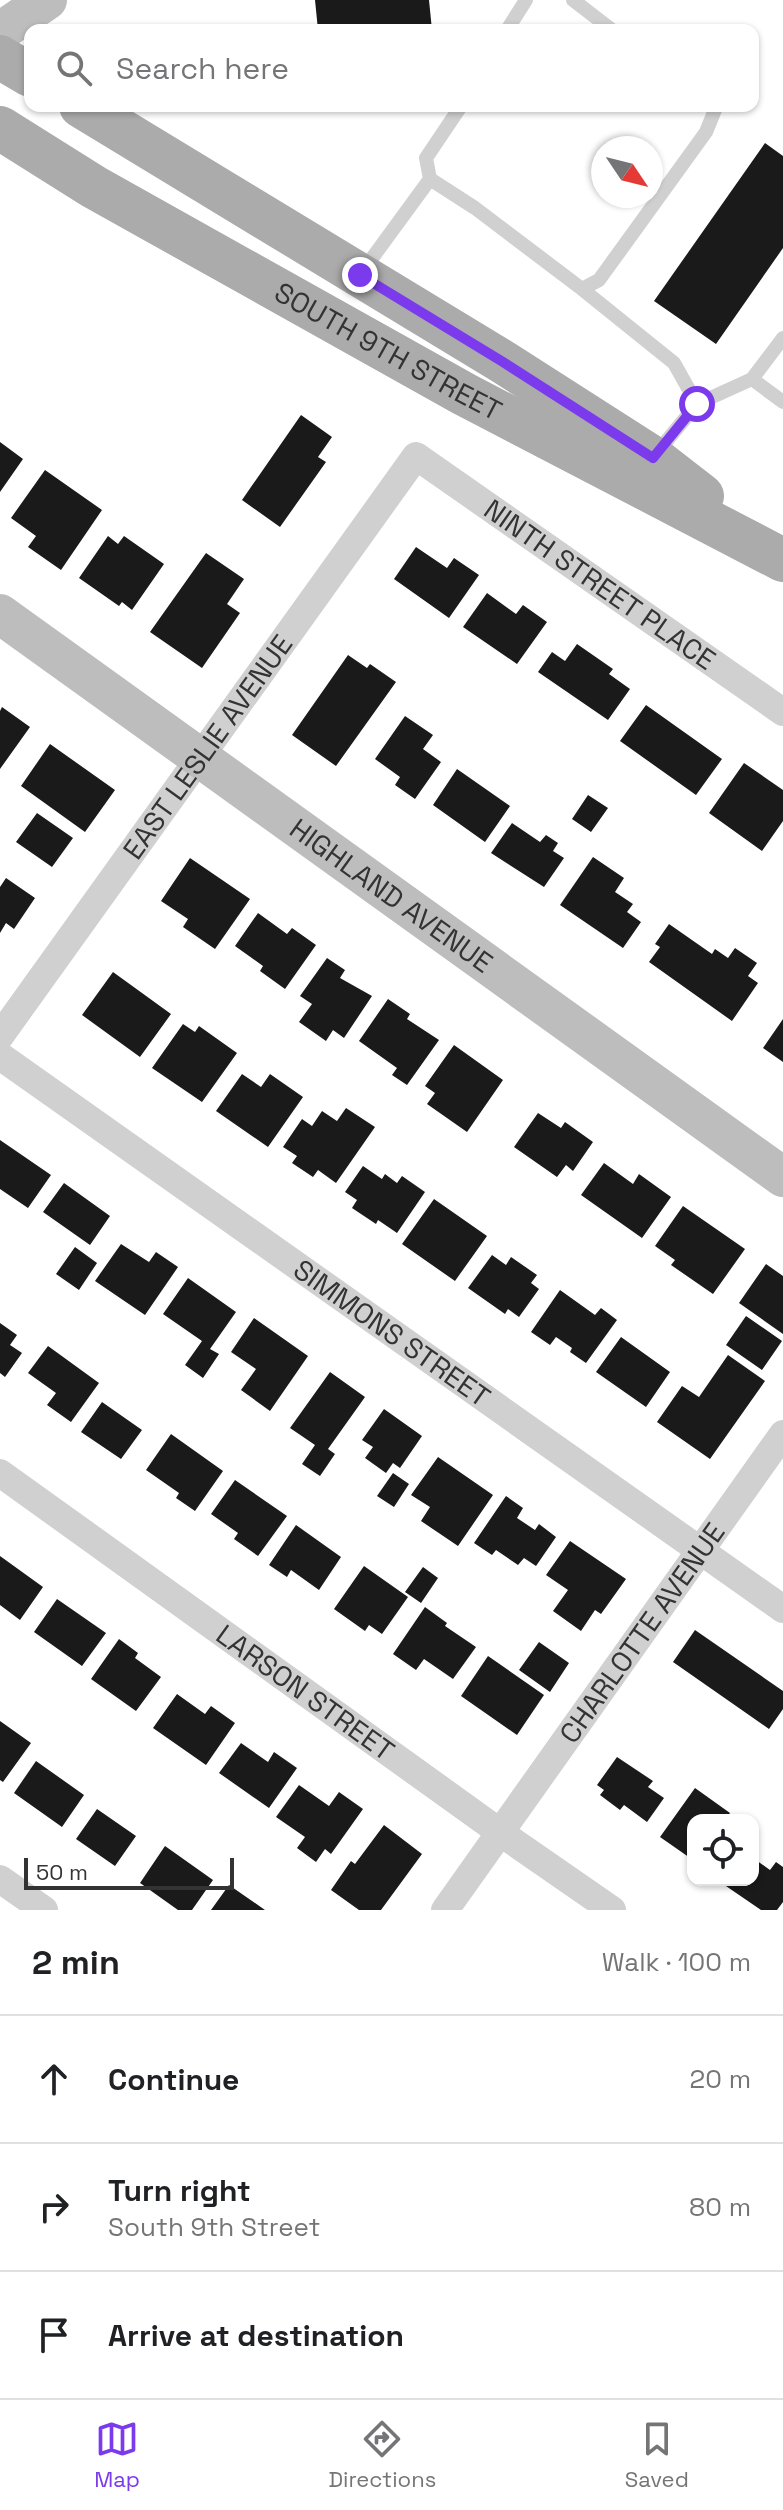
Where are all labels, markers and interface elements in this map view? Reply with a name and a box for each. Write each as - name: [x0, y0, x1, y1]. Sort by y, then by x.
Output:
- search box: [24, 24, 759, 112]
- icon: search: [52, 46, 96, 90]
- text: Search here: [116, 49, 289, 88]
- north arrow: [591, 136, 663, 208]
- route end: [342, 257, 378, 293]
- street label: SOUTH 9TH STREET: [268, 274, 508, 429]
- route start: [679, 386, 715, 422]
- street label: NINTH STREET PLACE: [477, 491, 723, 678]
- street label: EAST LESLIE AVENUE: [115, 627, 300, 866]
- street label: HIGHLAND AVENUE: [283, 810, 500, 980]
- street label: SIMMONS STREET: [287, 1251, 497, 1415]
- street label: CHARLOTTE AVENUE: [551, 1515, 732, 1750]
- street label: LARSON STREET: [209, 1616, 401, 1769]
- map controls: [687, 1814, 759, 1886]
- button: locate: [687, 1814, 759, 1886]
- scale bar: [24, 1854, 234, 1890]
- text: 50 m: [36, 1858, 88, 1886]
- text: 2 min: [32, 1941, 120, 1984]
- text: Walk · 100 m: [602, 1945, 751, 1979]
- icon: ahead: [32, 2057, 76, 2101]
- text: Continue: [108, 2060, 239, 2099]
- text: 20 m: [690, 2062, 751, 2096]
- text: Turn right: [108, 2171, 251, 2210]
- icon: right: [32, 2185, 76, 2229]
- text: 80 m: [689, 2190, 751, 2224]
- text: South 9th Street: [108, 2210, 320, 2244]
- icon: arrive: [32, 2313, 76, 2357]
- text: Arrive at destination: [108, 2316, 404, 2355]
- tab: Map: [94, 2417, 140, 2493]
- tab: Directions: [328, 2417, 436, 2493]
- tab: Saved: [625, 2417, 689, 2493]

